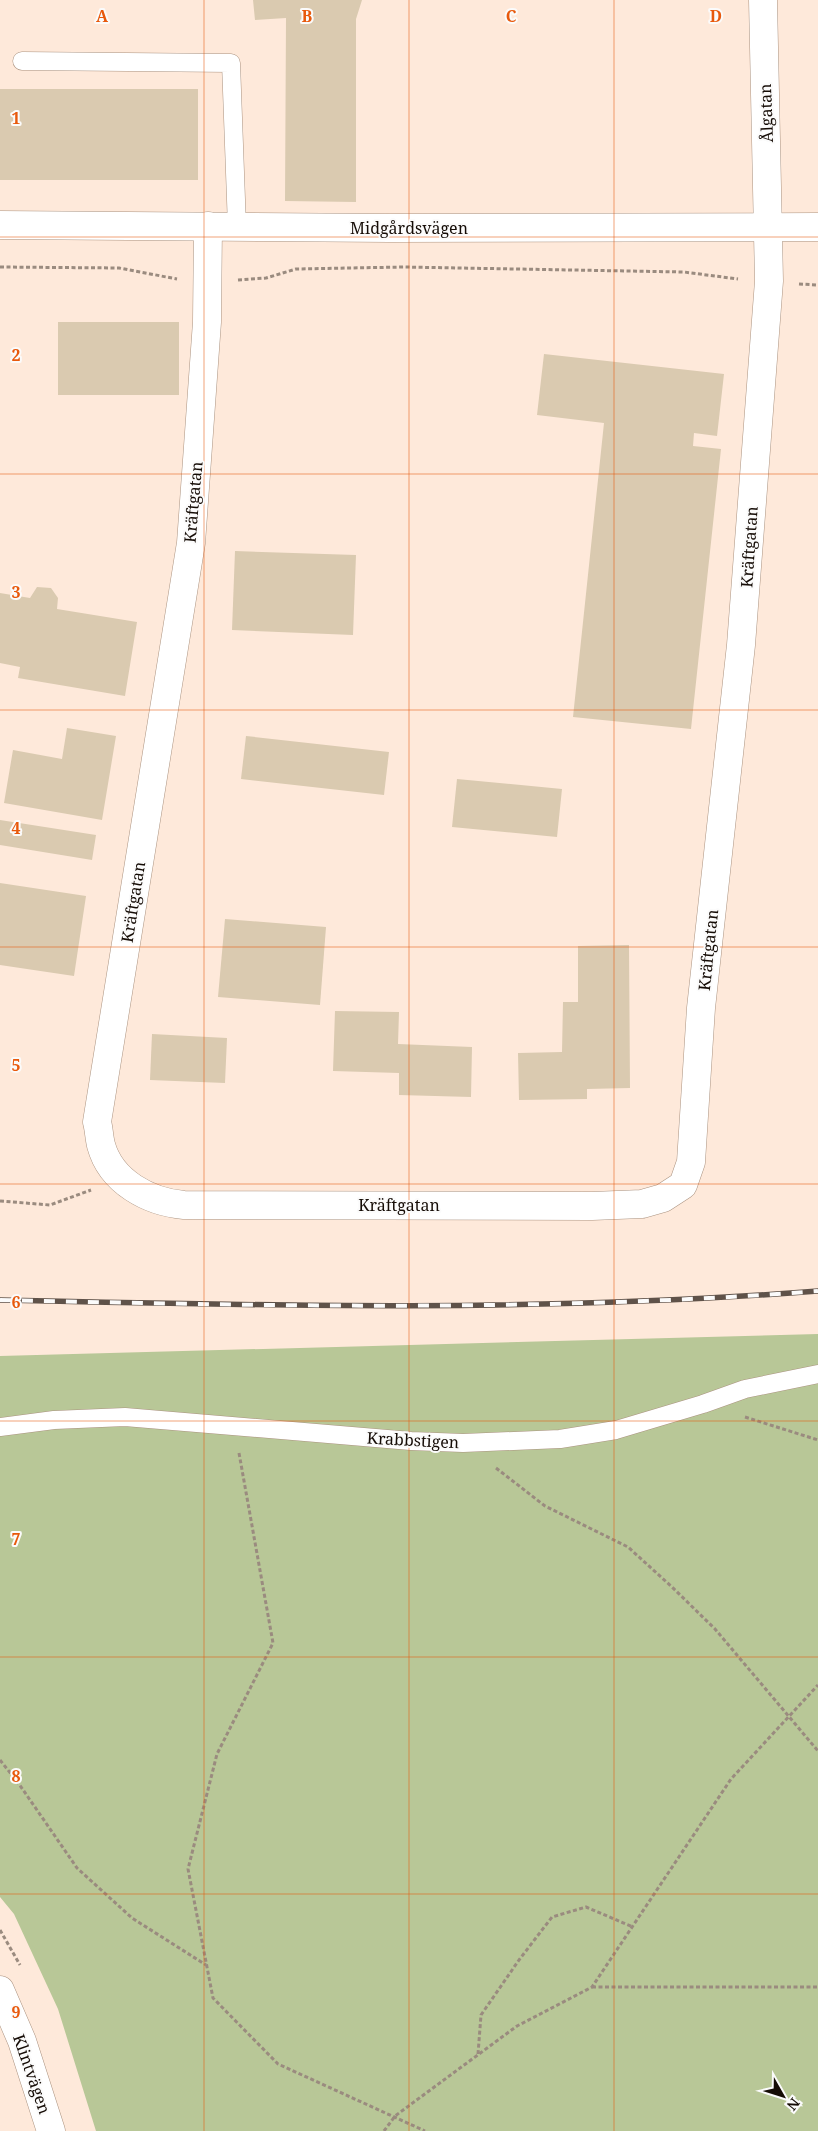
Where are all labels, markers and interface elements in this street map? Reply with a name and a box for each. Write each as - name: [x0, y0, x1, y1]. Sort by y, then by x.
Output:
- text: A: [96, 5, 109, 27]
- text: B: [302, 5, 313, 27]
- text: C: [506, 5, 517, 27]
- text: D: [710, 5, 722, 27]
- street label: Ålgatan: [754, 83, 778, 143]
- text: 1: [11, 107, 21, 129]
- street label: Midgårdsvägen: [350, 217, 468, 239]
- text: 2: [11, 344, 21, 366]
- street label: Kräftgatan: [178, 460, 208, 544]
- street label: Kräftgatan: [735, 506, 763, 588]
- text: 3: [11, 581, 21, 603]
- text: 4: [11, 817, 21, 839]
- street label: Kräftgatan: [116, 860, 150, 944]
- street label: Kräftgatan: [693, 908, 723, 992]
- text: 5: [11, 1054, 21, 1076]
- street label: Kräftgatan: [358, 1194, 440, 1216]
- text: 6: [11, 1291, 21, 1313]
- street label: Krabbstigen: [366, 1427, 460, 1453]
- text: 7: [11, 1528, 21, 1550]
- text: 8: [11, 1765, 21, 1787]
- text: 9: [11, 2001, 21, 2023]
- street label: Klintvägen: [8, 2031, 56, 2117]
- north arrow: [758, 2071, 808, 2121]
- text: N: [783, 2094, 804, 2115]

